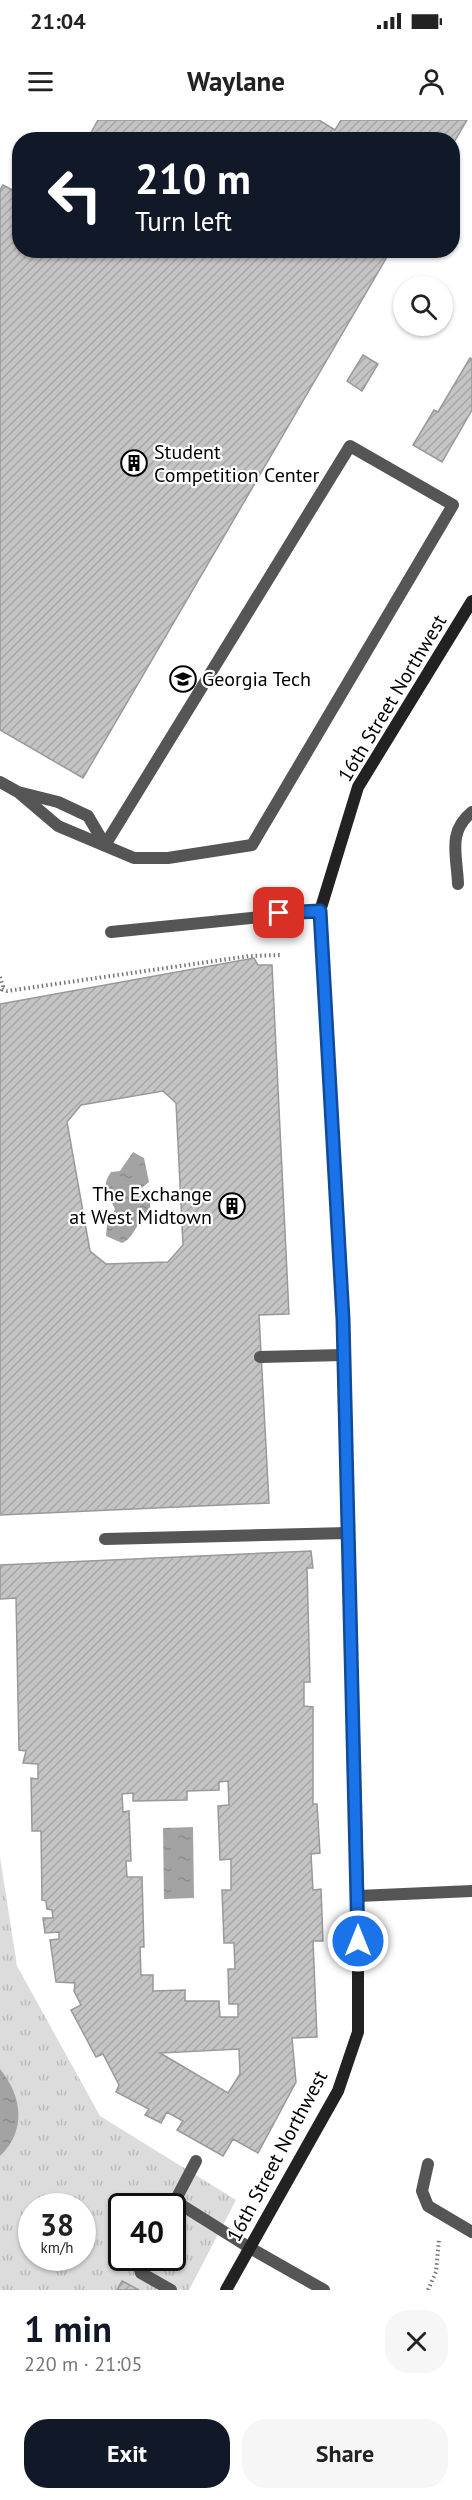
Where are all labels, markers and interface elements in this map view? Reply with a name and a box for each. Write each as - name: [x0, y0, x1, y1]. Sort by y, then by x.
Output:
- text: 21:04: [30, 7, 86, 35]
- text: Waylane: [187, 64, 285, 98]
- icon: menu: [24, 65, 57, 98]
- icon: person: [415, 65, 448, 98]
- text: 210 m: [135, 151, 251, 206]
- icon: left: [36, 156, 114, 234]
- text: Turn left: [135, 204, 232, 238]
- map controls: [393, 276, 453, 336]
- button: search: [393, 276, 453, 336]
- place label: Student Competition Center: [154, 439, 319, 488]
- building icon: Student Competition Center: [119, 448, 149, 478]
- street label: 16th Street Northwest: [332, 610, 452, 786]
- school or university icon: Georgia Tech: [168, 664, 198, 694]
- place label: Georgia Tech: [202, 666, 311, 692]
- pin: [253, 887, 304, 938]
- icon: arrive: [262, 896, 295, 929]
- place label: The Exchange at West Midtown: [69, 1181, 212, 1230]
- building icon: The Exchange at West Midtown: [217, 1191, 247, 1221]
- position arrow: [326, 1909, 390, 1973]
- street label: 16th Street Northwest: [221, 2066, 333, 2246]
- speed limit sign: 40: [108, 2193, 186, 2271]
- text: 38: [40, 2205, 74, 2244]
- text: km/h: [41, 2238, 73, 2257]
- text: 1 min: [24, 2305, 112, 2352]
- button: close: [385, 2310, 448, 2373]
- text: 220 m · 21:05: [24, 2351, 142, 2377]
- button: Exit: [24, 2419, 230, 2488]
- button: Share: [242, 2419, 448, 2488]

